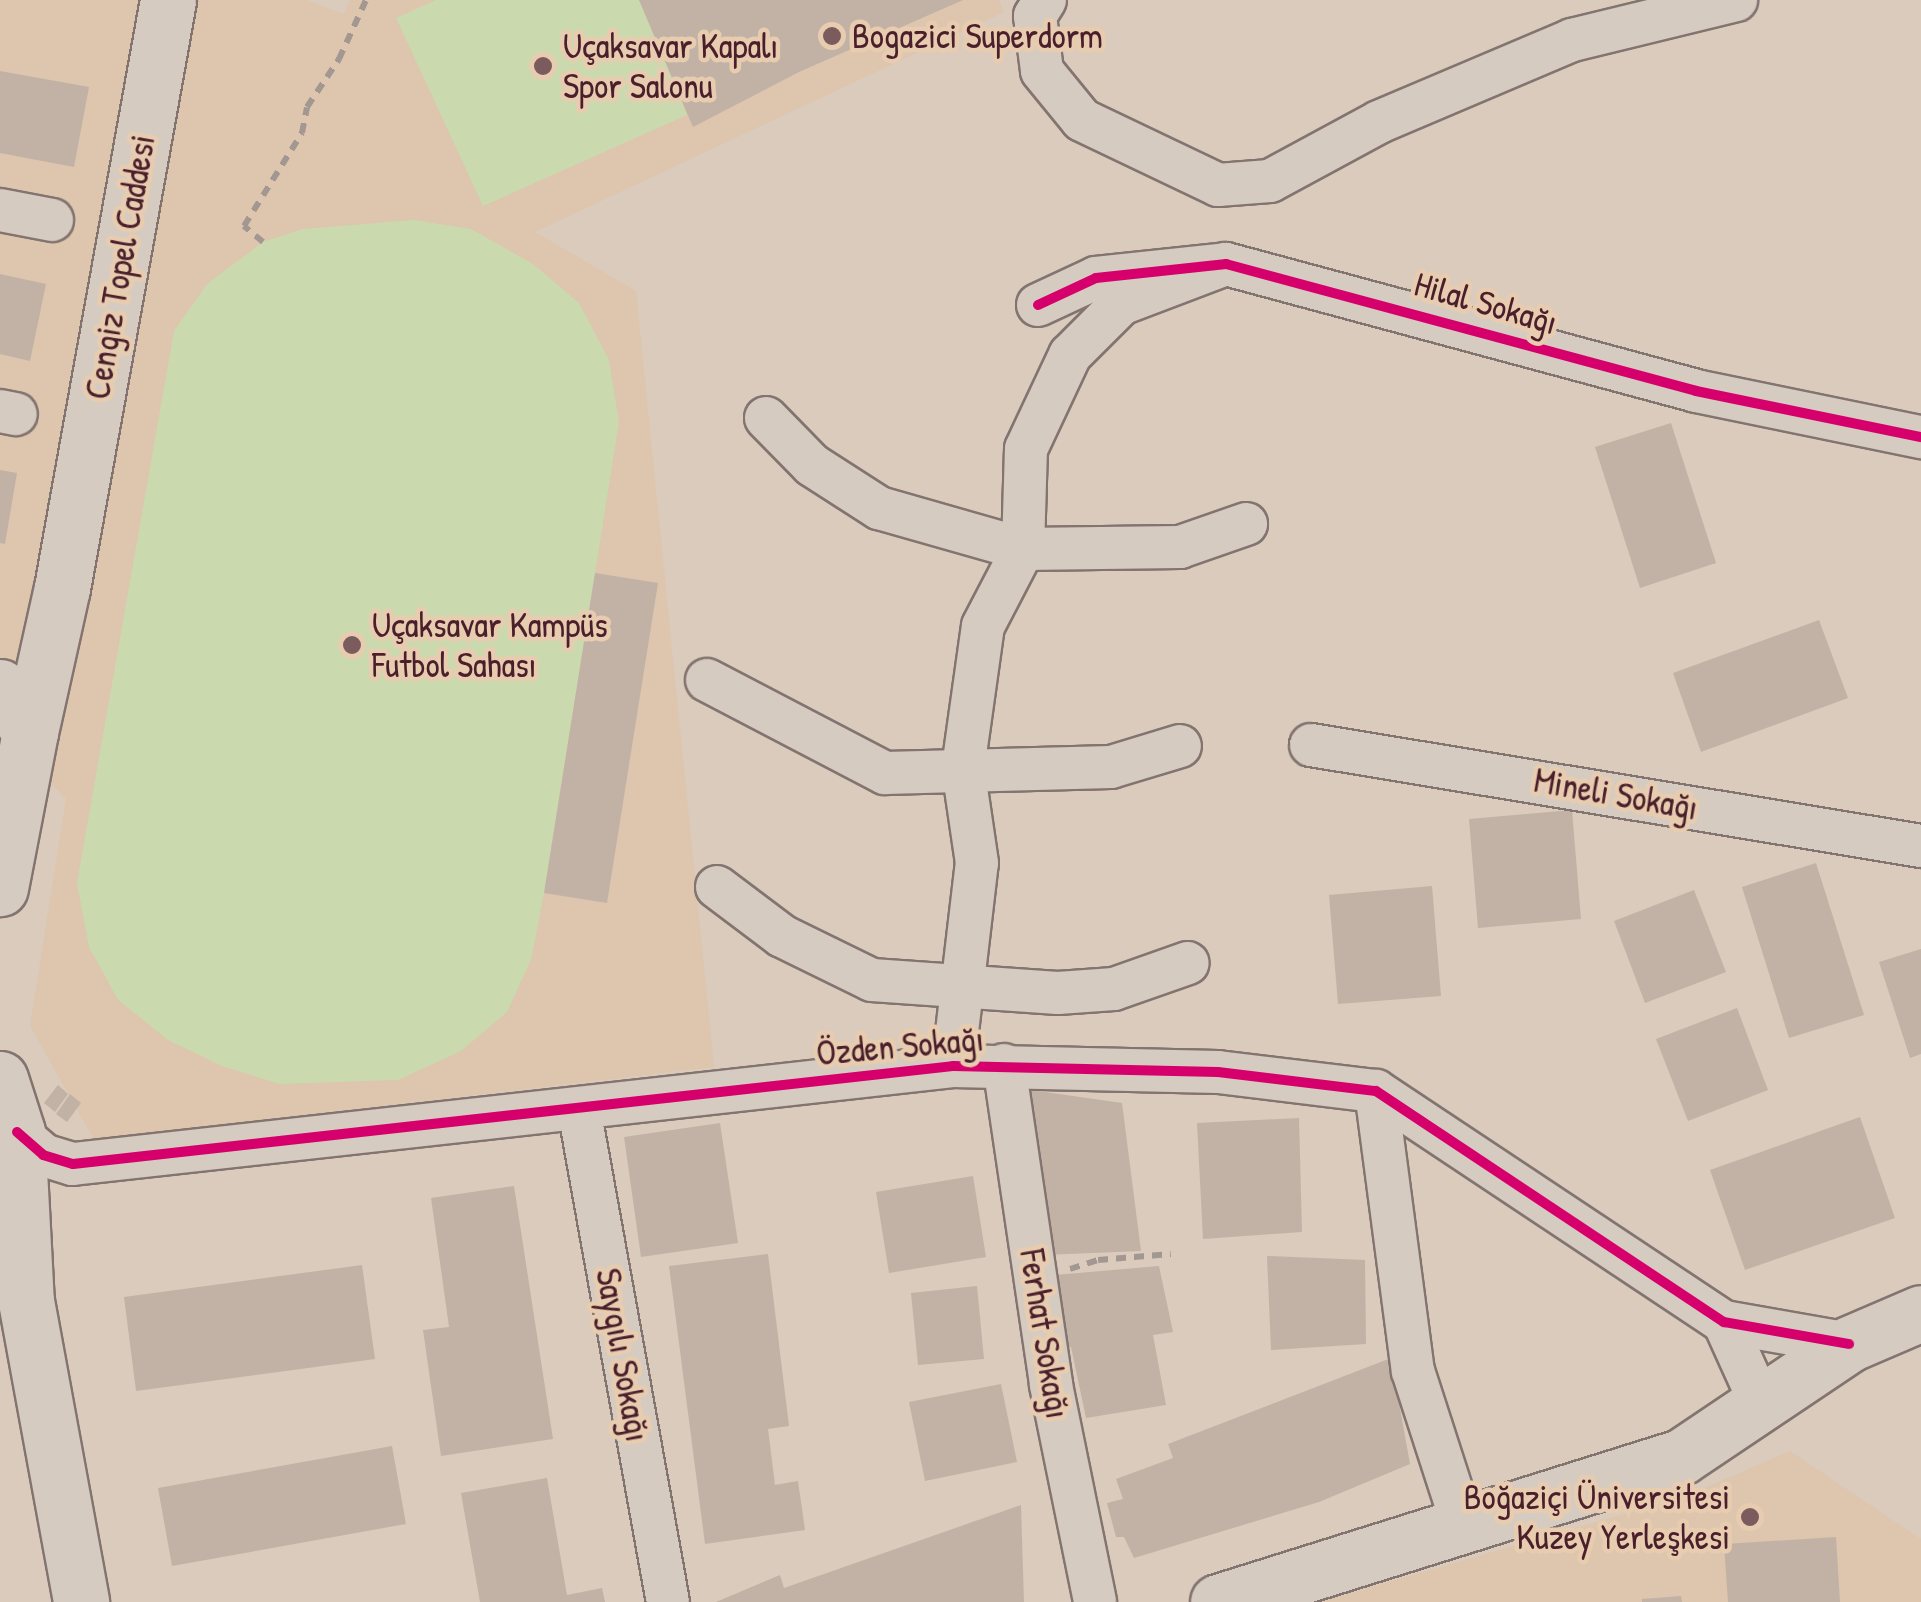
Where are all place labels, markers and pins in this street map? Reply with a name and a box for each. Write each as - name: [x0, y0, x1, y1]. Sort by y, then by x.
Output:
- place label: Bogazici Superdorm: [852, 15, 1103, 57]
- place label: Uçaksavar Kapalı Spor Salonu: [563, 25, 778, 107]
- marker: Bogazici Superdorm: [821, 25, 843, 47]
- marker: Uçaksavar Kapalı Spor Salonu: [532, 55, 554, 77]
- place label: Uçaksavar Kampüs Futbol Sahası: [372, 604, 608, 686]
- marker: Uçaksavar Kampüs Futbol Sahası: [341, 634, 363, 656]
- place label: Boğaziçi Üniversitesi Kuzey Yerleşkesi: [1464, 1476, 1730, 1558]
- marker: Boğaziçi Üniversitesi Kuzey Yerleşkesi: [1739, 1506, 1761, 1528]

